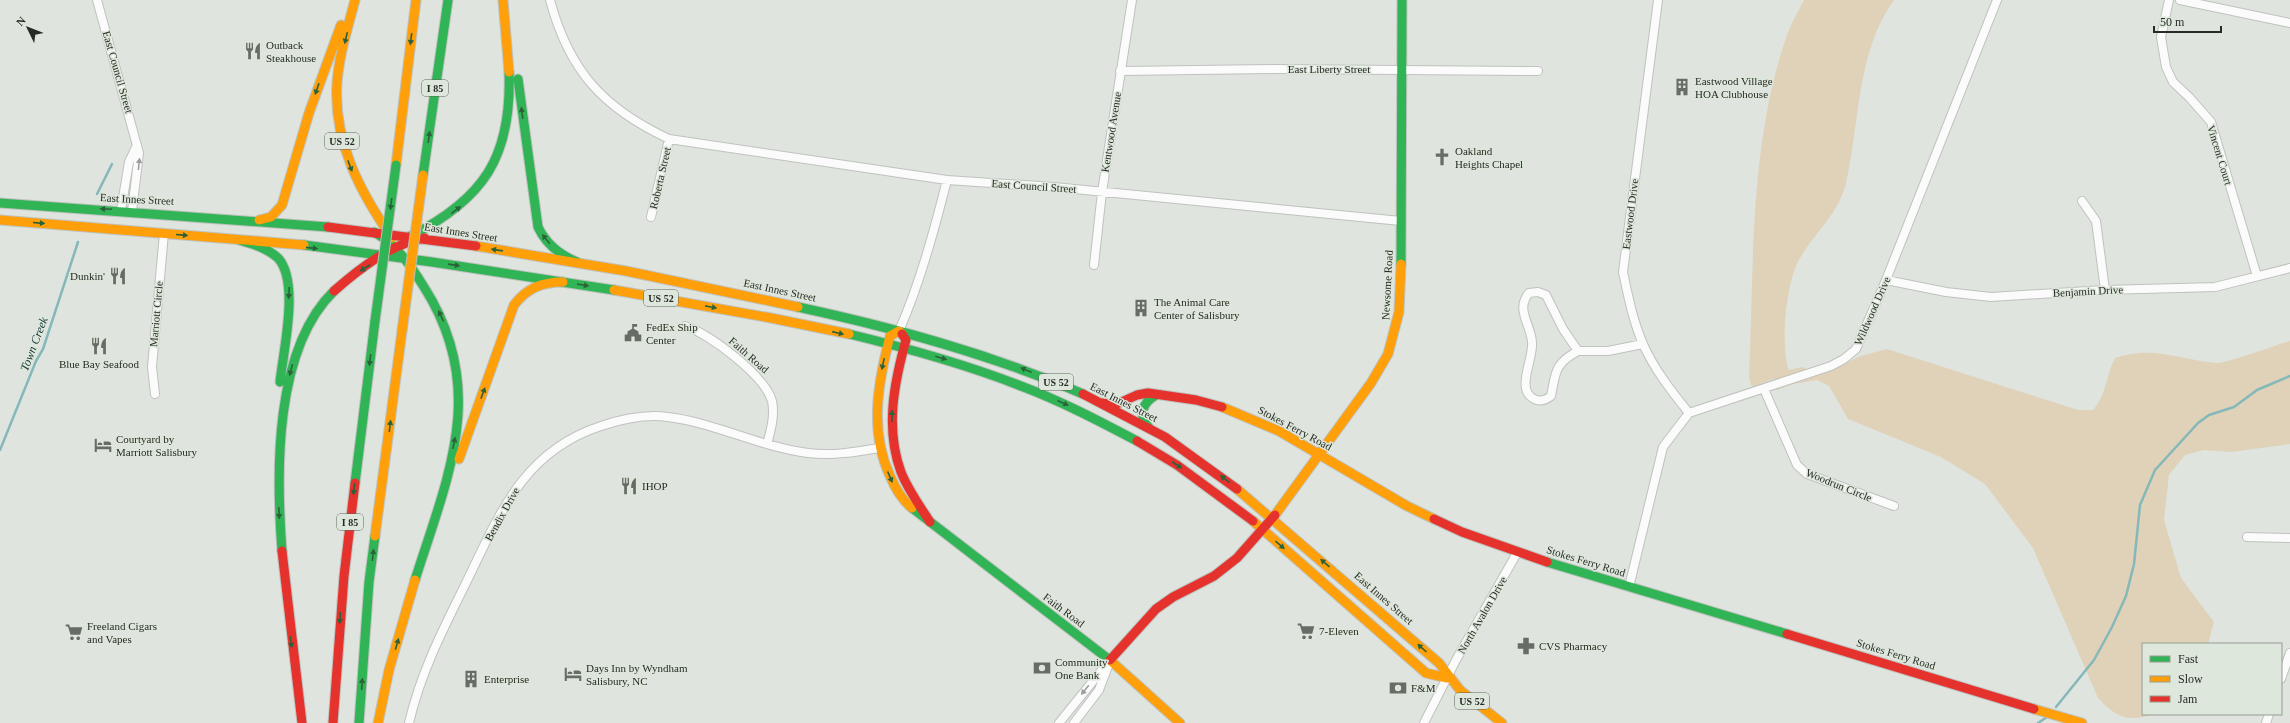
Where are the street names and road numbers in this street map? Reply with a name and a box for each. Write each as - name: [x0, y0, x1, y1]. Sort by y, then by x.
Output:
- street label: East Council Street: [101, 30, 135, 114]
- street label: East Liberty Street: [1288, 63, 1370, 75]
- road number: I 85: [422, 80, 448, 96]
- street label: Kentwood Avenue: [1099, 91, 1123, 173]
- street label: Vincent Court: [2205, 124, 2235, 186]
- road number: US 52: [325, 133, 359, 149]
- street label: Roberta Street: [647, 146, 673, 210]
- street label: East Council Street: [991, 177, 1077, 195]
- street label: Eastwood Drive: [1620, 178, 1640, 250]
- street label: East Innes Street: [100, 191, 174, 207]
- street label: East Innes Street: [424, 220, 498, 244]
- street label: Newsome Road: [1379, 249, 1395, 320]
- street label: Wildwood Drive: [1852, 275, 1893, 347]
- street label: East Innes Street: [743, 276, 817, 304]
- street label: Marriott Circle: [147, 280, 165, 348]
- street label: Benjamin Drive: [2052, 283, 2124, 299]
- road number: US 52: [644, 290, 678, 306]
- street label: Faith Road: [727, 335, 772, 376]
- road number: US 52: [1039, 374, 1073, 390]
- street label: East Innes Street: [1088, 380, 1160, 424]
- street label: Stokes Ferry Road: [1256, 403, 1334, 453]
- street label: Woodrun Circle: [1804, 466, 1874, 504]
- street label: Bendix Drive: [482, 485, 522, 543]
- road number: I 85: [337, 514, 363, 530]
- street label: Stokes Ferry Road: [1545, 543, 1627, 579]
- street label: East Innes Street: [1352, 569, 1416, 627]
- street label: North Avalon Drive: [1455, 574, 1509, 656]
- street label: Faith Road: [1041, 591, 1087, 630]
- street label: Stokes Ferry Road: [1855, 636, 1937, 672]
- road number: US 52: [1455, 693, 1489, 709]

